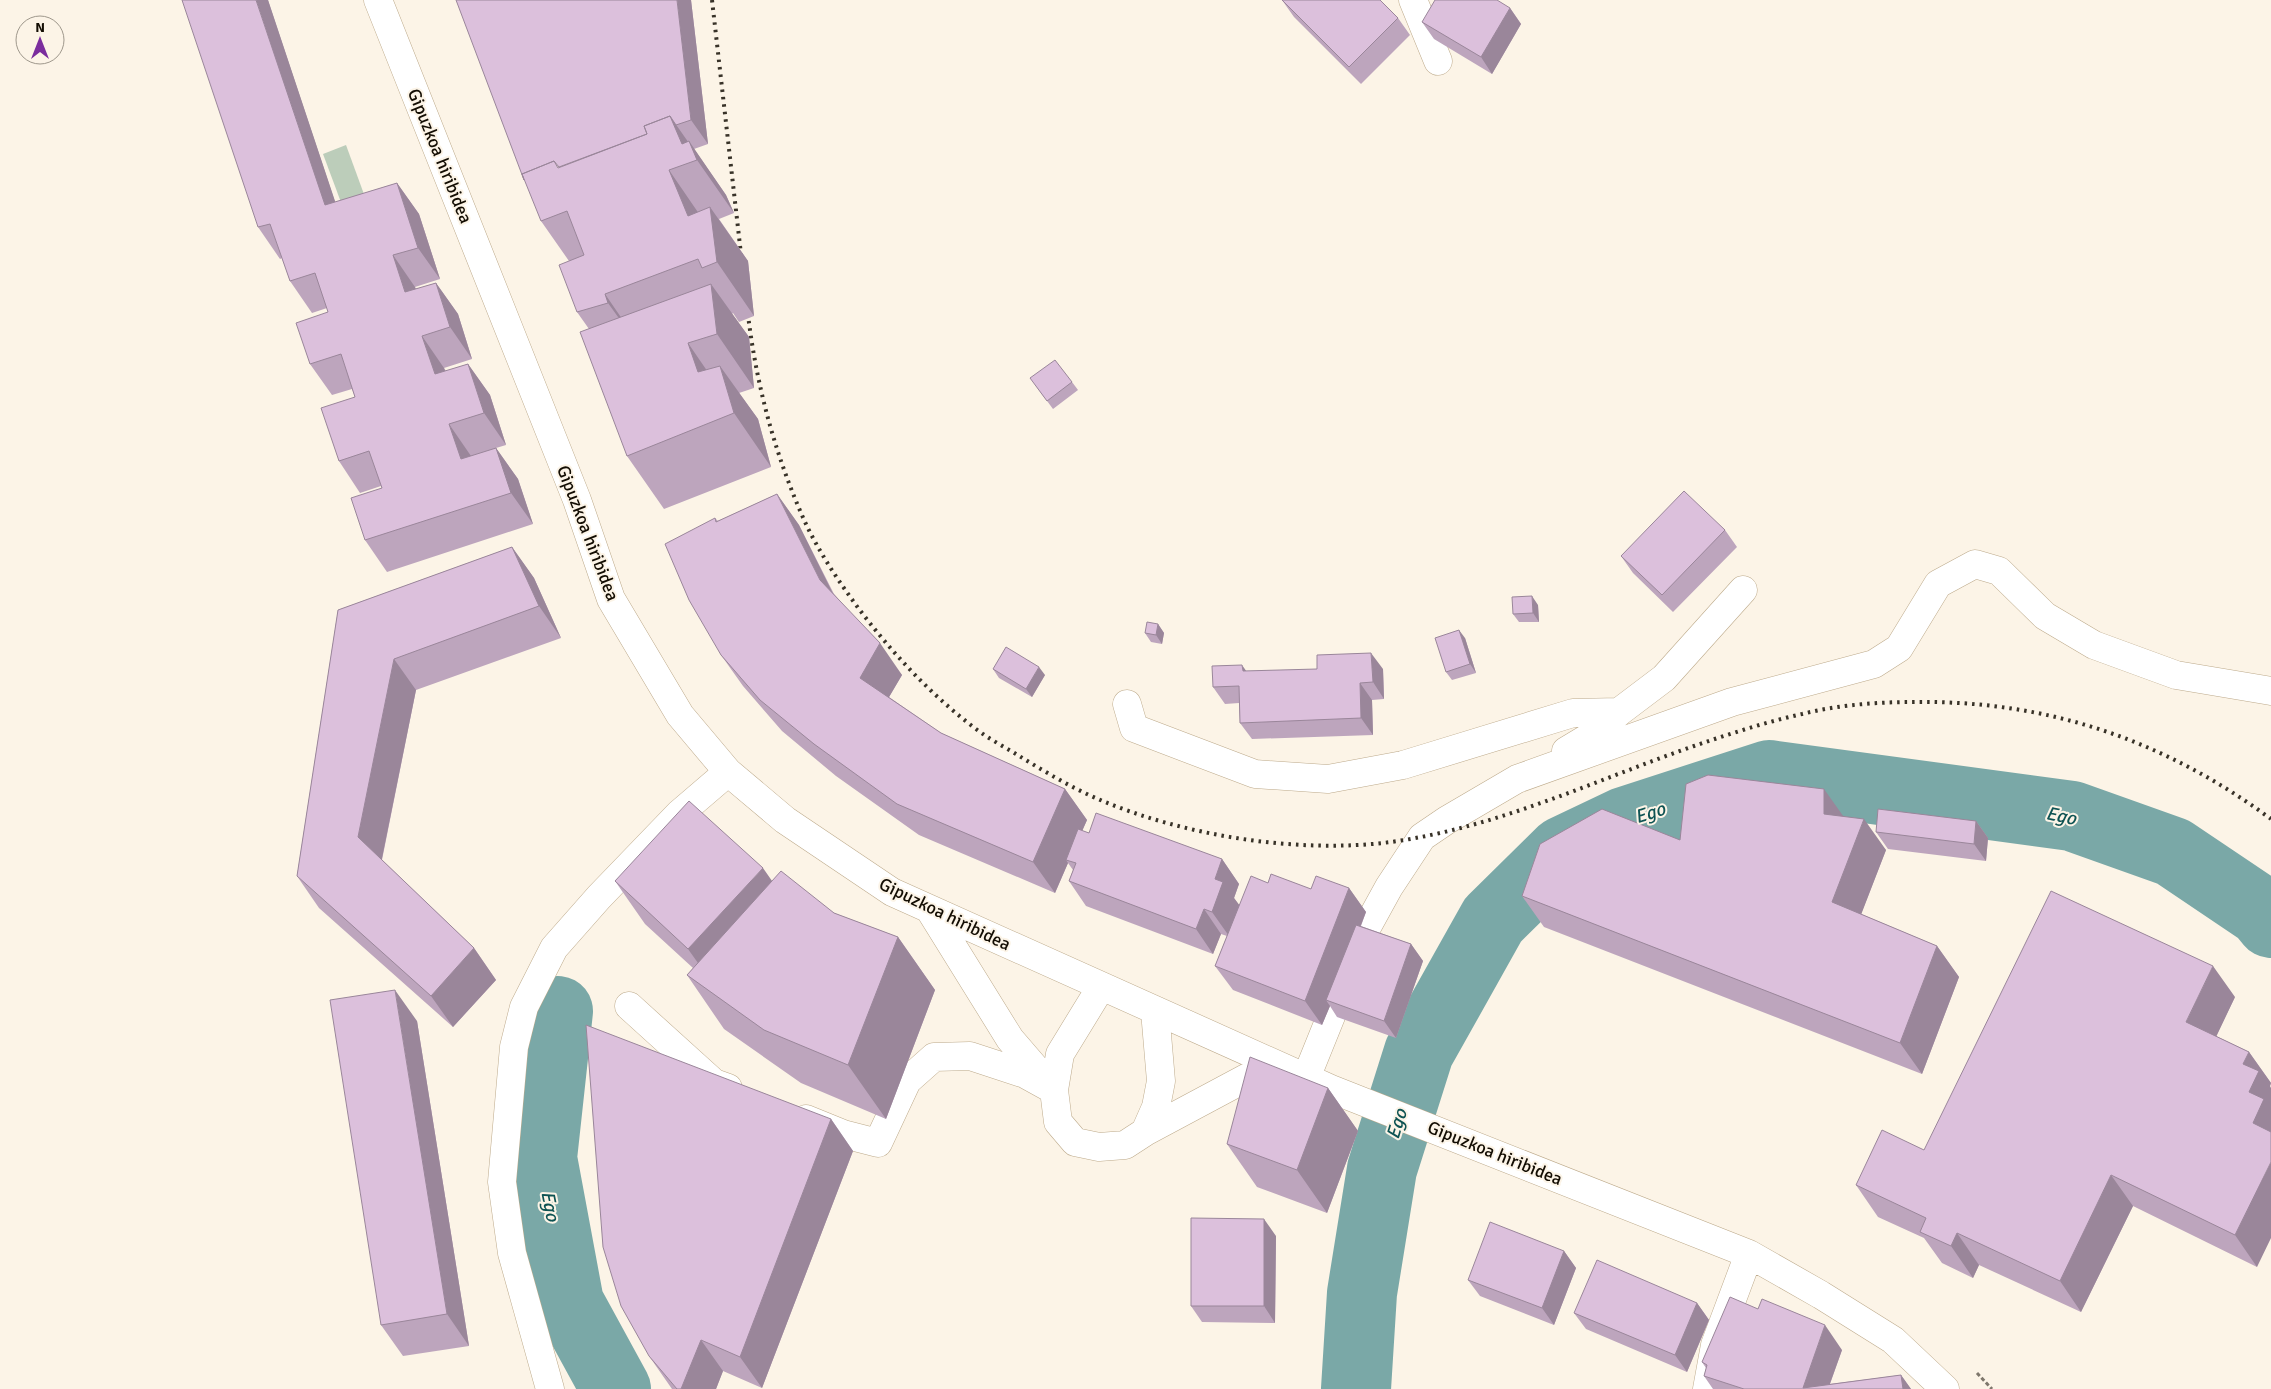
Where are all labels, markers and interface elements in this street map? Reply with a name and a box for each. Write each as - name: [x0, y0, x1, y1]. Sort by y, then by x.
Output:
- north arrow: [15, 15, 65, 65]
- text: N: [35, 19, 45, 36]
- street label: Gipuzkoa hiribidea: [403, 85, 477, 227]
- street label: Gipuzkoa hiribidea: [552, 462, 624, 604]
- water label: Ego: [1632, 797, 1669, 829]
- water label: Ego: [2044, 801, 2079, 831]
- street label: Gipuzkoa hiribidea: [876, 873, 1014, 955]
- water label: Ego: [1381, 1105, 1413, 1142]
- street label: Gipuzkoa hiribidea: [1424, 1116, 1566, 1190]
- water label: Ego: [535, 1189, 565, 1224]

